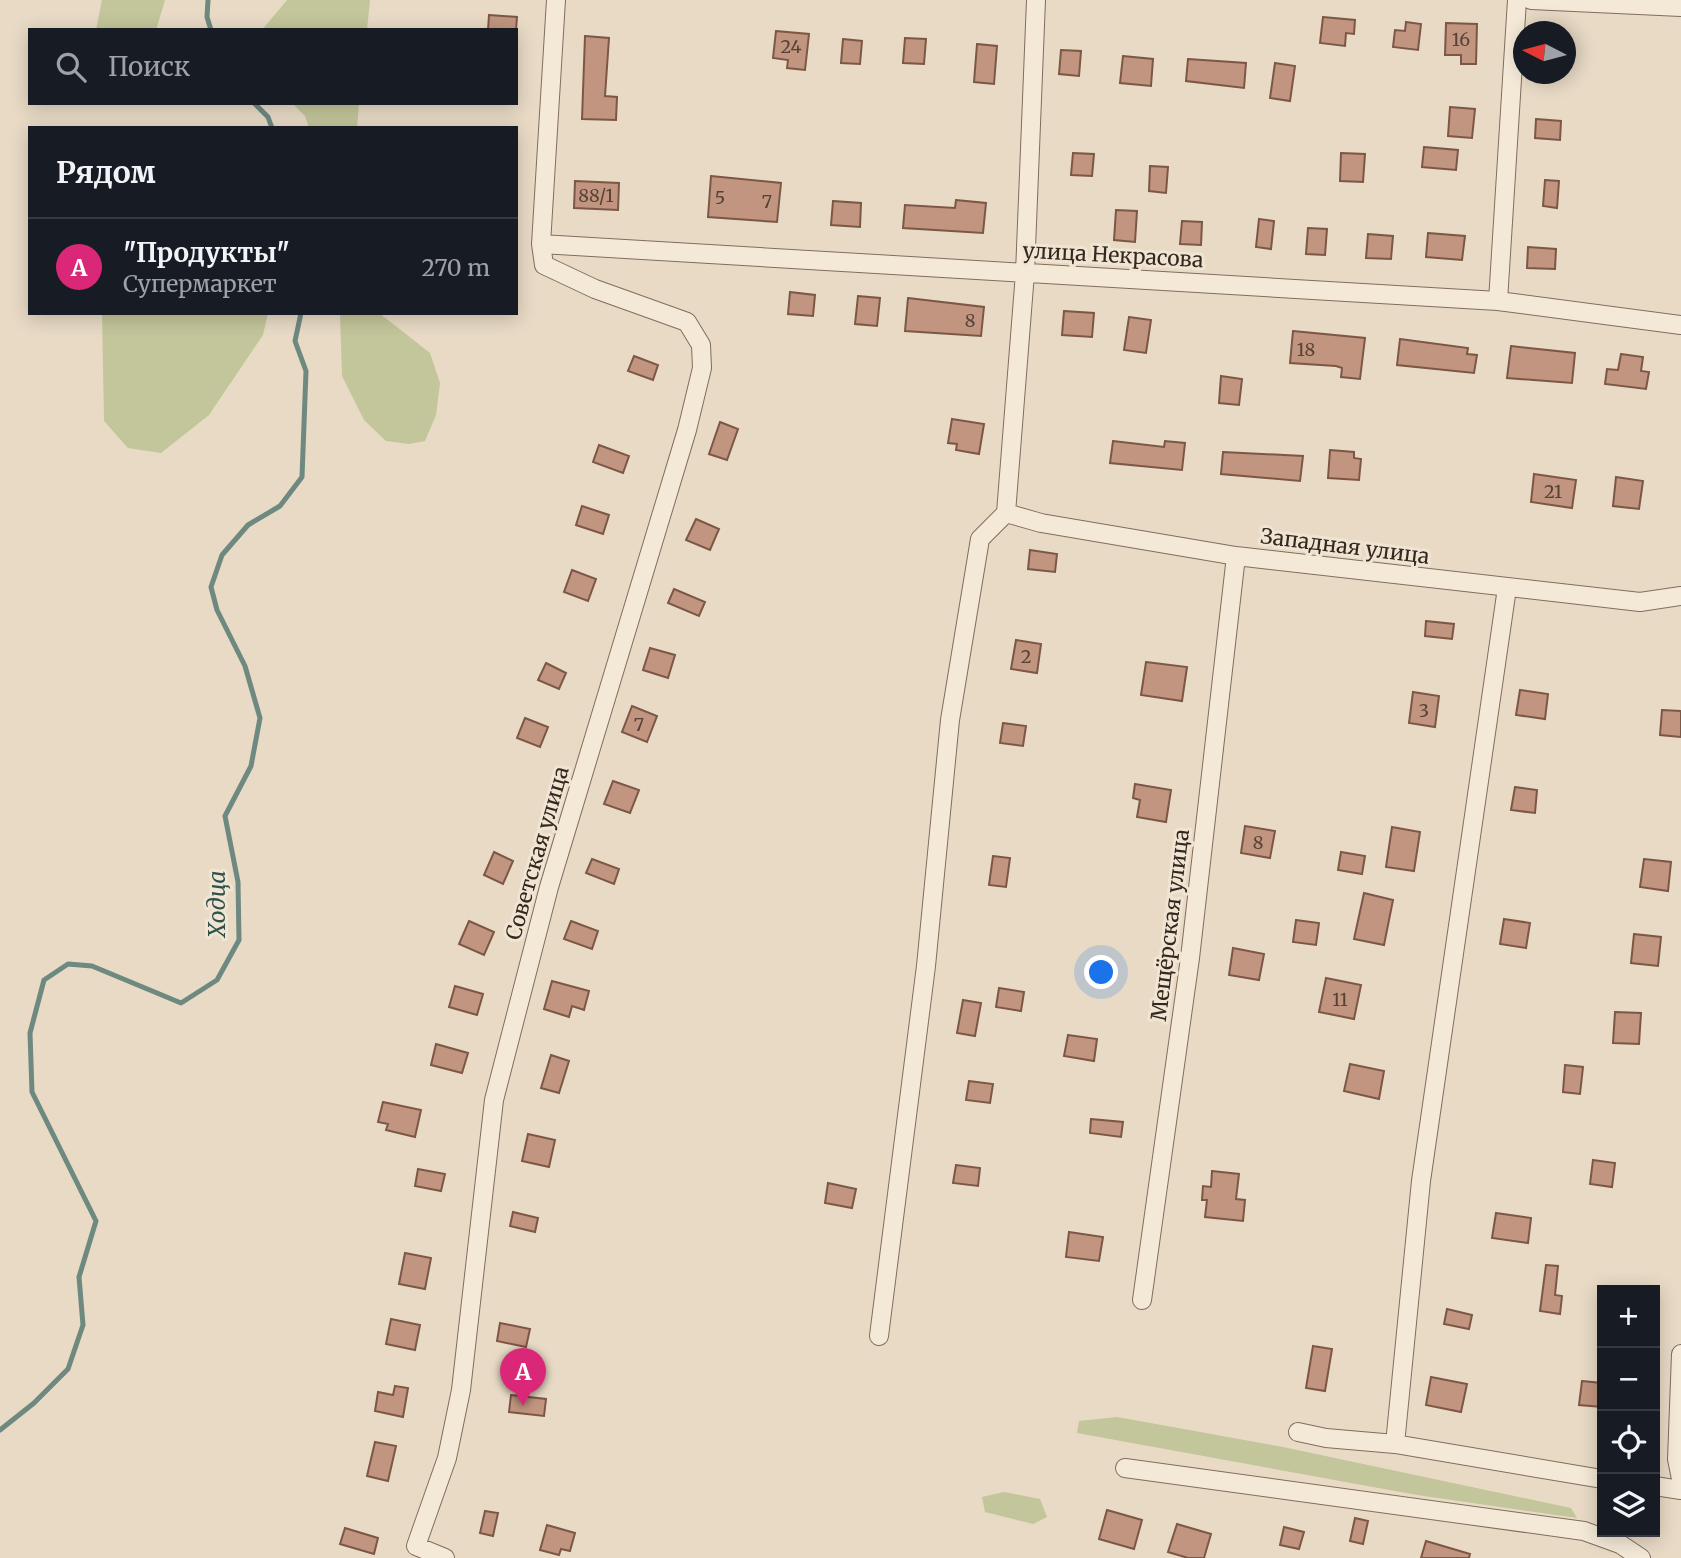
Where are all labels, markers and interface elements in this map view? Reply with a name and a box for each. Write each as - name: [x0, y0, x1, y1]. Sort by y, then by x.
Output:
- north arrow: [1513, 21, 1576, 84]
- search box: [28, 28, 518, 105]
- house number: 16: [1452, 28, 1470, 51]
- house number: 24: [780, 35, 802, 58]
- icon: search: [52, 48, 90, 86]
- text: Поиск: [108, 50, 190, 83]
- text: Рядом: [56, 153, 156, 191]
- house number: 88/1: [578, 184, 614, 207]
- house number: 5: [715, 186, 725, 209]
- house number: 7: [762, 190, 772, 213]
- text: "Продукты": [123, 236, 290, 269]
- street label: улица Некрасова: [1022, 237, 1204, 273]
- text: A: [71, 253, 87, 282]
- text: 270 m: [422, 253, 490, 282]
- text: Супермаркет: [123, 269, 277, 298]
- house number: 8: [965, 309, 975, 332]
- house number: 18: [1297, 338, 1315, 361]
- house number: 21: [1544, 480, 1562, 503]
- street label: Западная улица: [1259, 522, 1431, 570]
- house number: 2: [1021, 645, 1031, 668]
- house number: 3: [1419, 699, 1429, 722]
- house number: 7: [634, 713, 644, 736]
- street label: Советская улица: [499, 763, 575, 943]
- street label: Мещёрская улица: [1145, 827, 1195, 1023]
- house number: 8: [1253, 831, 1263, 854]
- water label: Ходца: [202, 870, 231, 939]
- your location: [1084, 955, 1118, 989]
- house number: 11: [1332, 988, 1348, 1011]
- map controls: [1597, 1285, 1660, 1537]
- button: +: [1597, 1285, 1660, 1348]
- pin: A: [500, 1348, 546, 1406]
- button: −: [1597, 1348, 1660, 1411]
- button: locate: [1597, 1411, 1660, 1474]
- button: layers: [1597, 1474, 1660, 1537]

